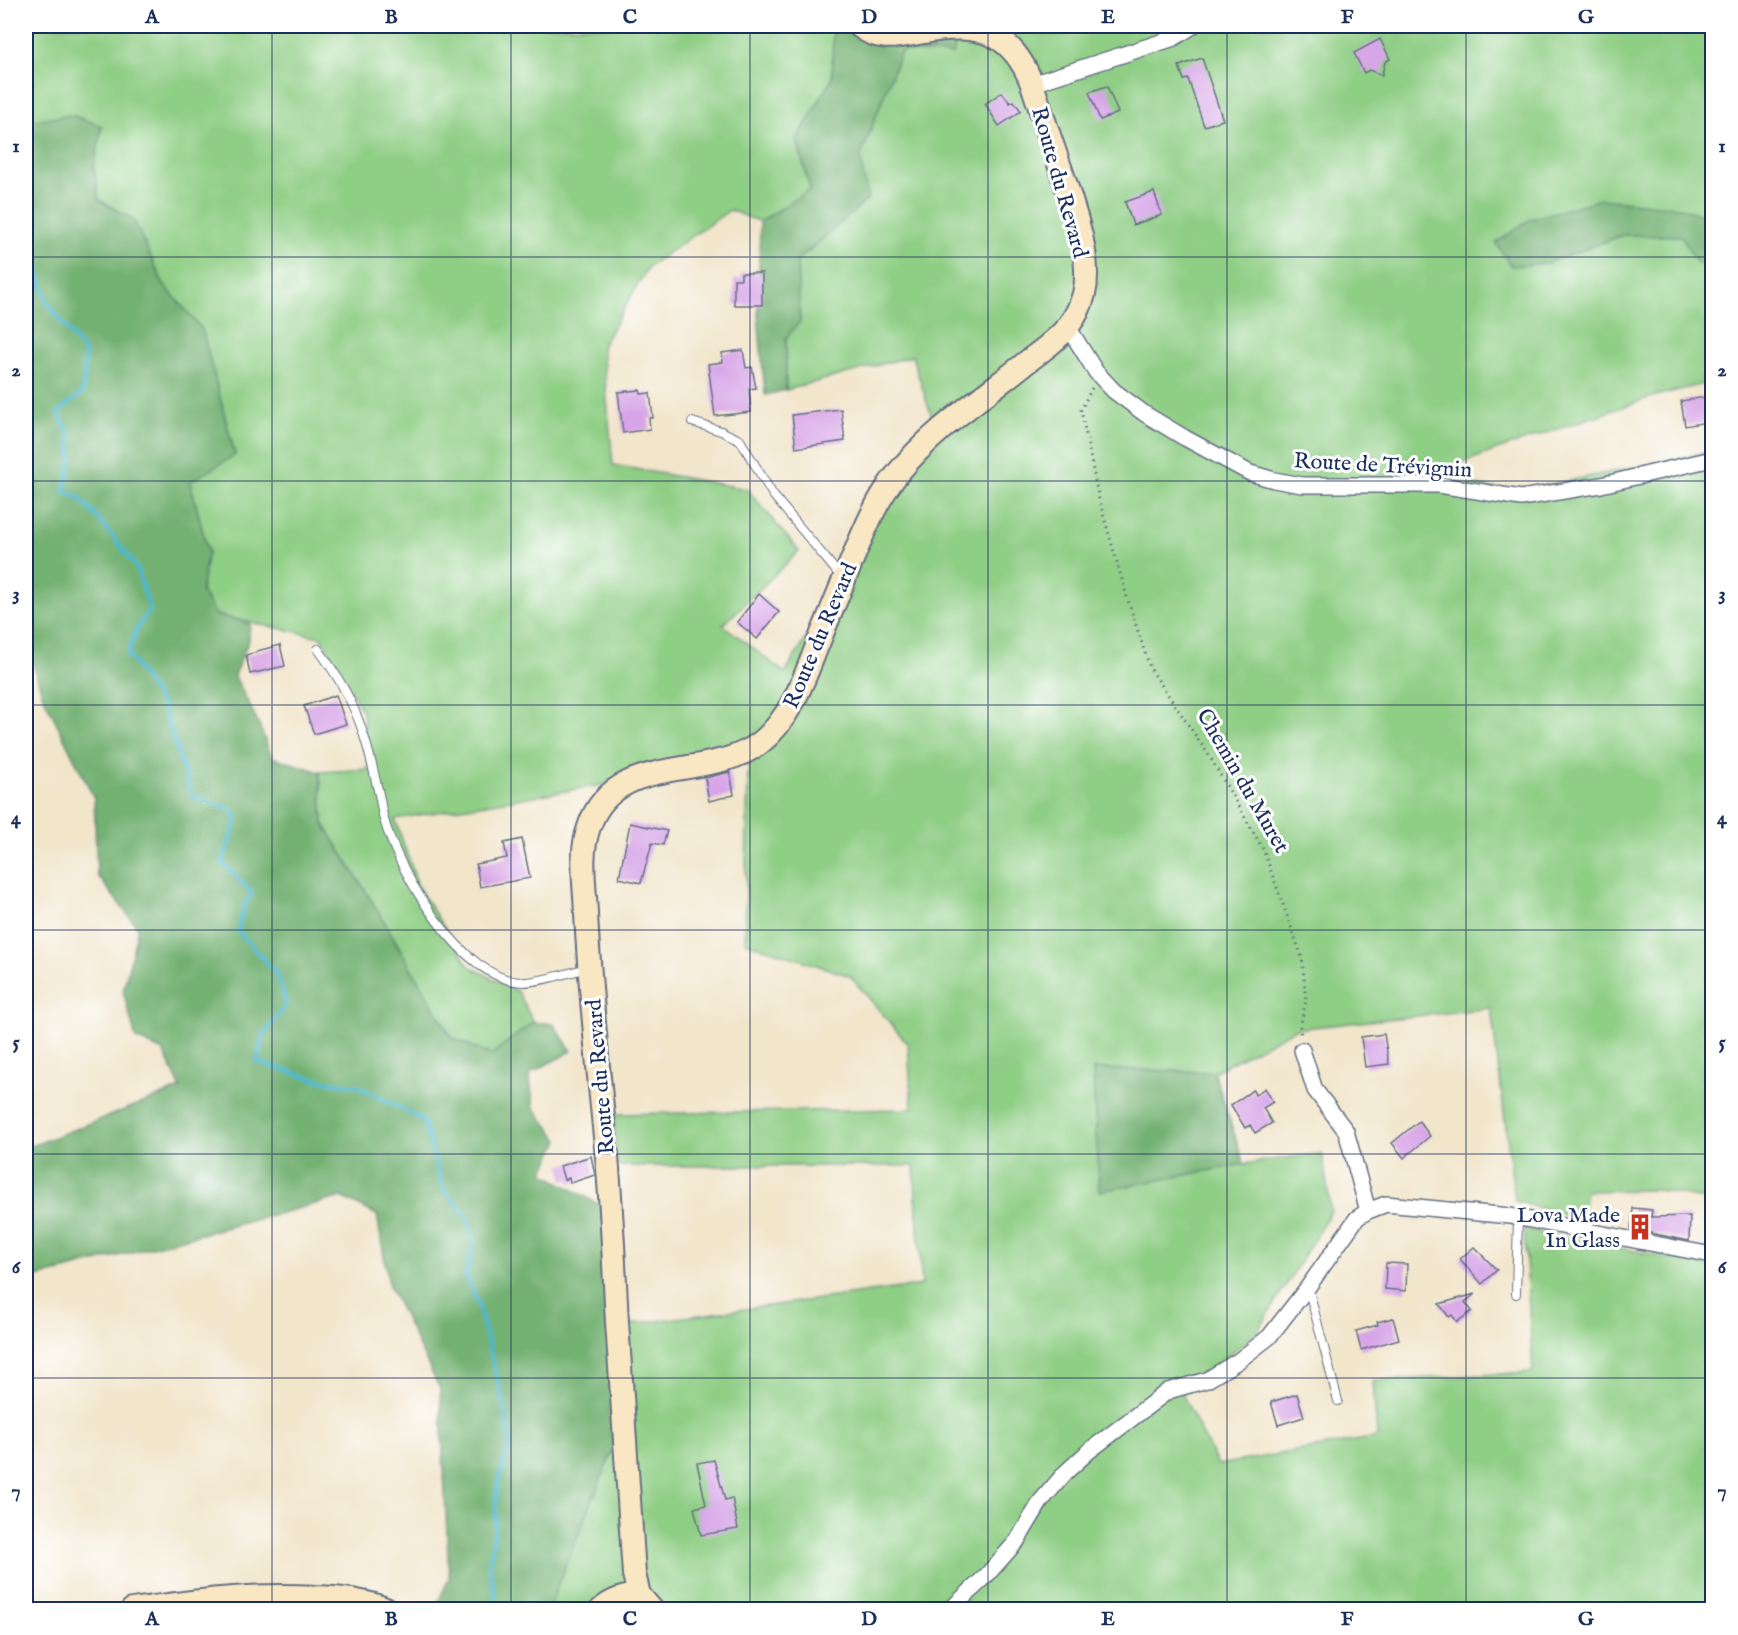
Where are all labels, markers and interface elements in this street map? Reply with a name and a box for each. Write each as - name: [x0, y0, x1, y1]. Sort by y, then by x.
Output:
- text: A: [144, 5, 160, 30]
- text: B: [384, 5, 398, 30]
- text: C: [623, 5, 637, 30]
- text: D: [861, 5, 877, 30]
- text: E: [1101, 5, 1115, 30]
- text: F: [1341, 5, 1354, 30]
- text: G: [1578, 5, 1595, 30]
- street label: Route du Revard: [1024, 104, 1094, 262]
- text: 1: [12, 134, 20, 159]
- text: 1: [1718, 134, 1726, 159]
- text: 2: [11, 358, 21, 383]
- text: 2: [1717, 358, 1727, 383]
- street label: Route de Trévignin: [1293, 447, 1473, 485]
- street label: Route du Revard: [777, 558, 864, 713]
- text: 3: [12, 582, 20, 607]
- text: 3: [1718, 582, 1726, 607]
- street label: Chemin du Muret: [1190, 704, 1295, 859]
- text: 4: [11, 806, 22, 831]
- text: 4: [1717, 806, 1728, 831]
- street label: Route du Revard: [580, 998, 622, 1156]
- text: 5: [12, 1030, 20, 1055]
- text: 5: [1718, 1030, 1726, 1055]
- place label: Lova Made In Glass: [1516, 1202, 1620, 1255]
- building icon: Lova Made In Glass: [1625, 1212, 1655, 1242]
- text: 6: [12, 1255, 22, 1280]
- text: 6: [1718, 1255, 1728, 1280]
- text: 7: [11, 1479, 21, 1504]
- text: 7: [1717, 1479, 1727, 1504]
- text: A: [144, 1607, 160, 1632]
- text: B: [384, 1607, 398, 1632]
- text: C: [623, 1607, 637, 1632]
- text: D: [861, 1607, 877, 1632]
- text: E: [1101, 1607, 1115, 1632]
- text: F: [1341, 1607, 1354, 1632]
- text: G: [1578, 1607, 1595, 1632]

